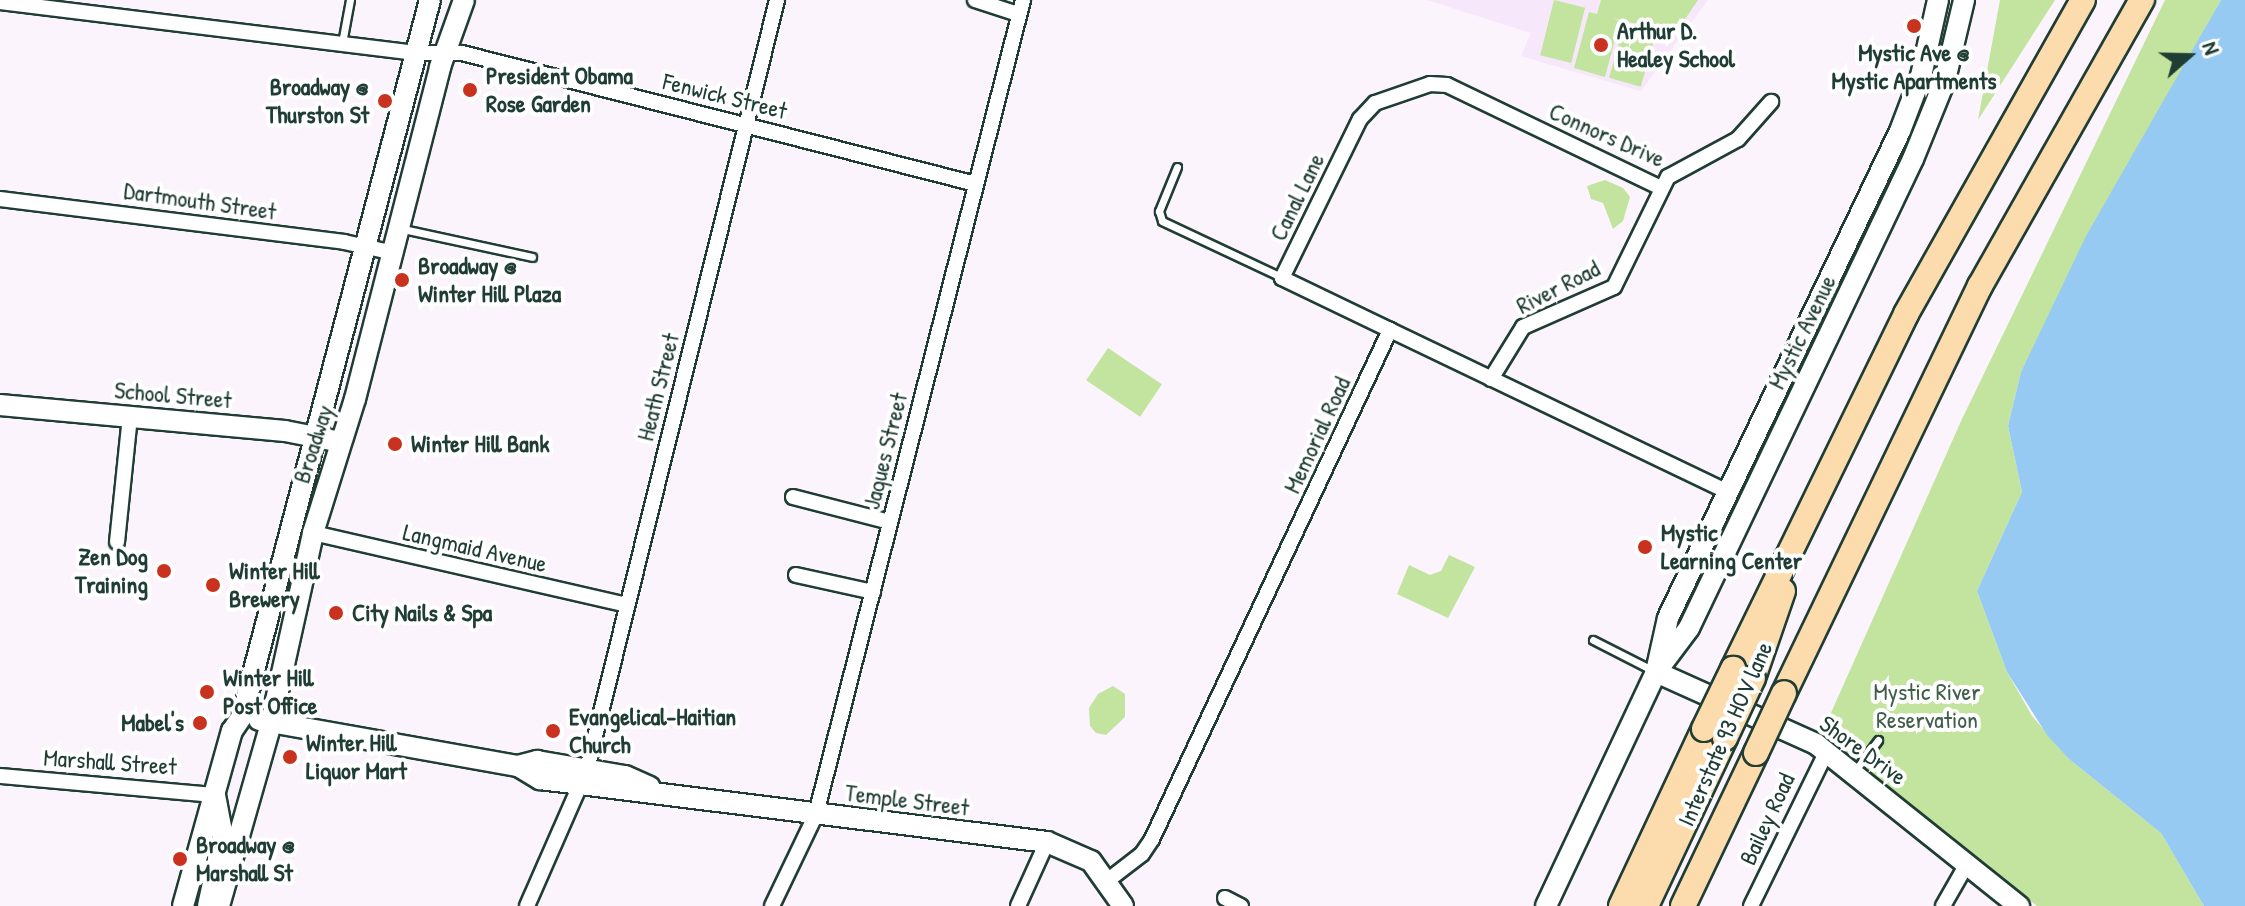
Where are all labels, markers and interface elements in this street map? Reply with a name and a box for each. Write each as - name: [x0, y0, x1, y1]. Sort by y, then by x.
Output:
- north arrow: [2149, 16, 2229, 96]
- place label: Arthur D. Healey School: [1617, 17, 1735, 73]
- marker: Mystic Ave @ Mystic Apartments: [1905, 17, 1923, 35]
- marker: Arthur D. Healey School: [1592, 36, 1610, 54]
- text: N: [2195, 37, 2228, 58]
- place label: Mystic Ave @ Mystic Apartments: [1831, 39, 1997, 95]
- place label: President Obama Rose Garden: [486, 62, 633, 118]
- street label: Fenwick Street: [660, 67, 790, 125]
- place label: Broadway @ Thurston St: [266, 73, 369, 129]
- marker: President Obama Rose Garden: [461, 81, 479, 99]
- marker: Broadway @ Thurston St: [376, 92, 394, 110]
- street label: Connors Drive: [1545, 97, 1669, 173]
- street label: Canal Lane: [1264, 149, 1330, 245]
- street label: Dartmouth Street: [122, 176, 278, 226]
- place label: Broadway @ Winter Hill Plaza: [418, 252, 561, 308]
- street label: River Road: [1512, 254, 1604, 320]
- street label: Mystic Avenue: [1762, 270, 1842, 394]
- marker: Broadway @ Winter Hill Plaza: [393, 271, 411, 289]
- street label: Heath Street: [631, 330, 685, 444]
- street label: Memorial Road: [1278, 372, 1356, 498]
- street label: School Street: [113, 376, 233, 414]
- street label: Jaques Street: [857, 390, 913, 512]
- street label: Broadway: [287, 401, 339, 487]
- place label: Winter Hill Bank: [411, 430, 549, 458]
- marker: Winter Hill Bank: [386, 435, 404, 453]
- street label: Langmaid Avenue: [400, 517, 550, 579]
- place label: Mystic Learning Center: [1661, 519, 1802, 575]
- marker: Mystic Learning Center: [1636, 538, 1654, 556]
- place label: Zen Dog Training: [75, 543, 148, 599]
- place label: Winter Hill Brewery: [229, 557, 320, 613]
- marker: Zen Dog Training: [155, 562, 173, 580]
- marker: Winter Hill Brewery: [204, 576, 222, 594]
- place label: City Nails & Spa: [352, 599, 492, 627]
- marker: City Nails & Spa: [327, 604, 345, 622]
- street label: Interstate 93 HOV lane: [1671, 637, 1779, 831]
- place label: Winter Hill Post Office: [223, 664, 317, 720]
- park label: Mystic River Reservation: [1874, 678, 1980, 734]
- marker: Winter Hill Post Office: [198, 683, 216, 701]
- place label: Evangelical-Haitian Church: [569, 703, 736, 759]
- place label: Mabel's: [121, 709, 184, 737]
- street label: Shore Drive: [1814, 709, 1912, 791]
- marker: Mabel's: [191, 714, 209, 732]
- marker: Evangelical-Haitian Church: [544, 722, 562, 740]
- place label: Winter Hill Liquor Mart: [306, 729, 407, 785]
- street label: Marshall Street: [42, 743, 178, 781]
- marker: Winter Hill Liquor Mart: [281, 748, 299, 766]
- street label: Bailey Road: [1733, 769, 1801, 869]
- street label: Temple Street: [843, 778, 971, 822]
- place label: Broadway @ Marshall St: [196, 831, 295, 887]
- marker: Broadway @ Marshall St: [171, 850, 189, 868]

